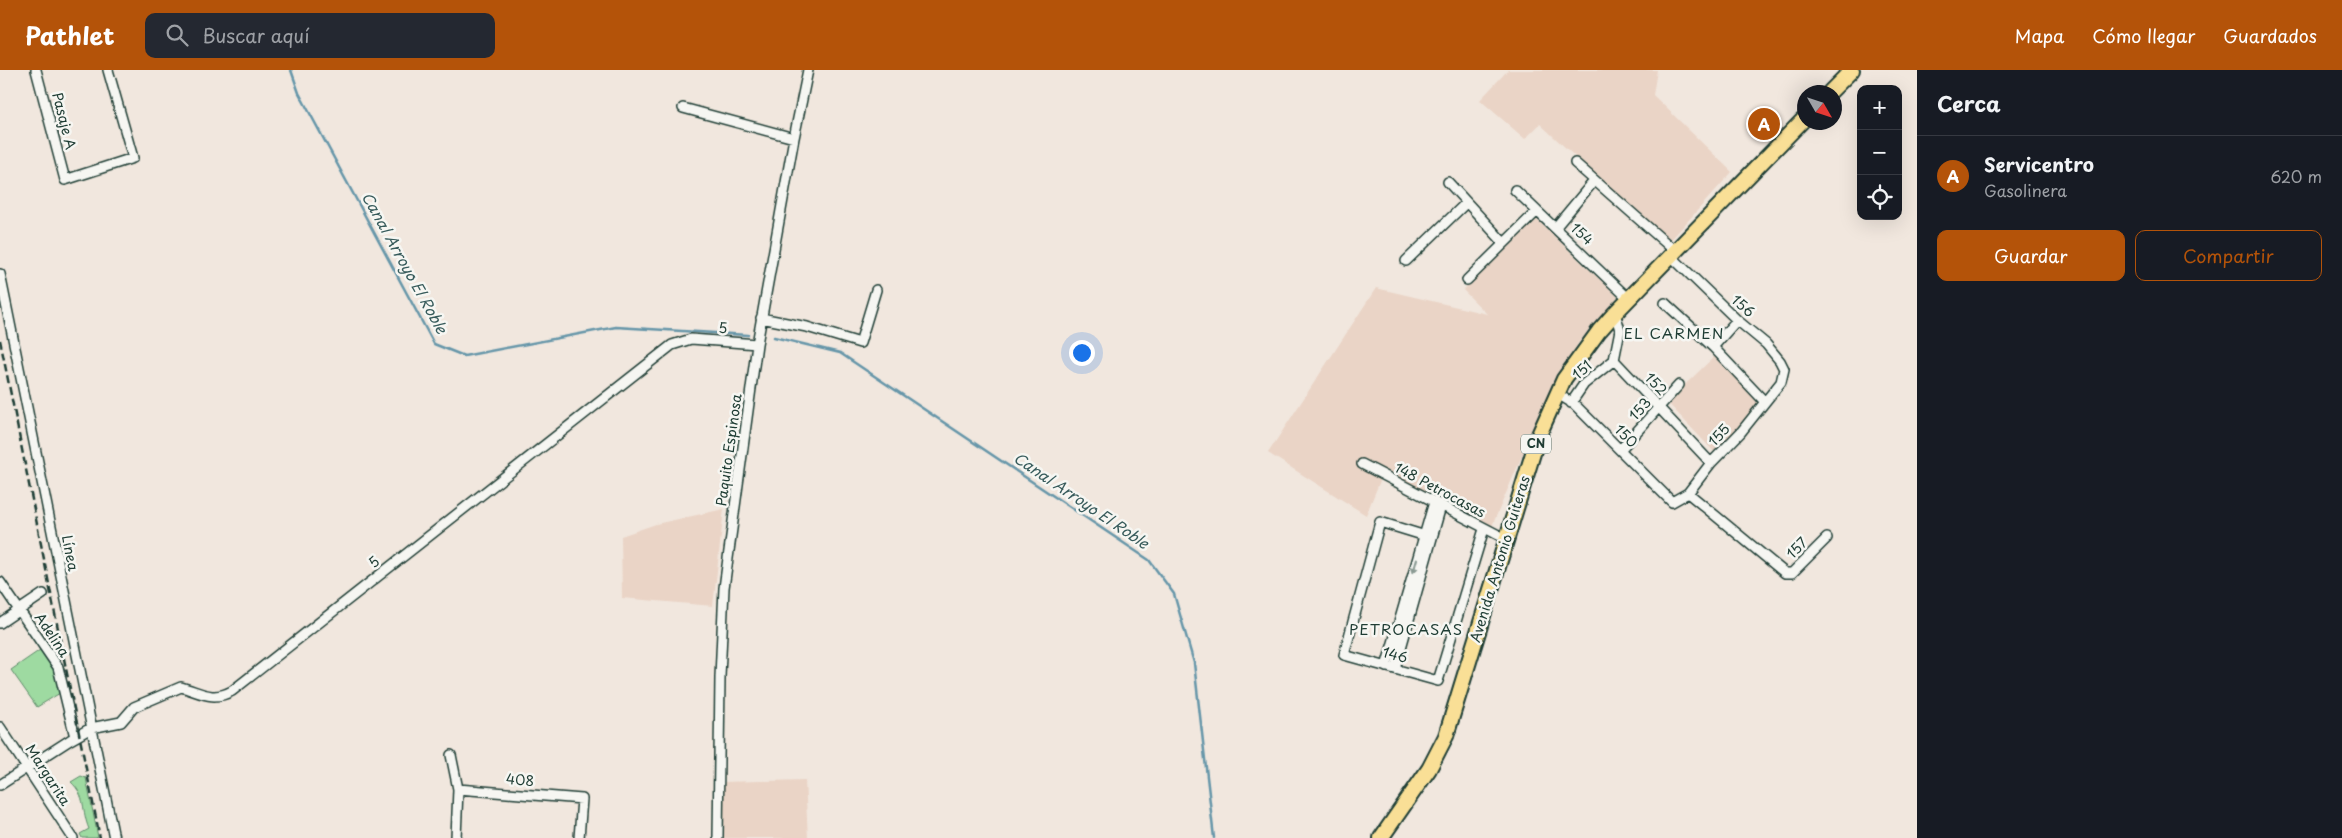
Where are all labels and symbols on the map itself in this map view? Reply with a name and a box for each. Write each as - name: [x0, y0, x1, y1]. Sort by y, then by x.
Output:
- north arrow: [1797, 85, 1842, 130]
- street label: Pasaje A: [47, 90, 82, 152]
- pin: A: [1748, 105, 1780, 143]
- water label: Canal Arroyo El Roble: [357, 187, 454, 338]
- street label: 154: [1566, 218, 1598, 250]
- street label: 156: [1727, 289, 1760, 322]
- street label: 5: [718, 317, 728, 338]
- district label: EL CARMEN: [1624, 321, 1724, 344]
- your location: [1069, 340, 1095, 366]
- street label: 151: [1567, 355, 1596, 384]
- street label: 152: [1640, 367, 1673, 400]
- street label: Paquito Espinosa: [710, 392, 747, 507]
- street label: 153: [1624, 392, 1656, 425]
- street label: 150: [1610, 419, 1643, 452]
- street label: 155: [1703, 419, 1735, 451]
- road number: CN: [1521, 434, 1551, 454]
- water label: Canal Arroyo El Roble: [1010, 446, 1155, 554]
- street label: 148 Petrocasas: [1391, 457, 1490, 522]
- street label: Avenida Antonio Guiteras: [1464, 473, 1535, 645]
- street label: 157: [1781, 532, 1812, 563]
- street label: Línea: [57, 533, 84, 573]
- street label: 5: [364, 551, 384, 573]
- one-way arrow: [1411, 558, 1419, 573]
- street label: Adelina: [30, 608, 75, 661]
- district label: PETROCASAS: [1349, 617, 1463, 640]
- street label: 146: [1380, 641, 1410, 668]
- street label: Margarita: [21, 740, 77, 810]
- street label: 408: [505, 768, 535, 791]

